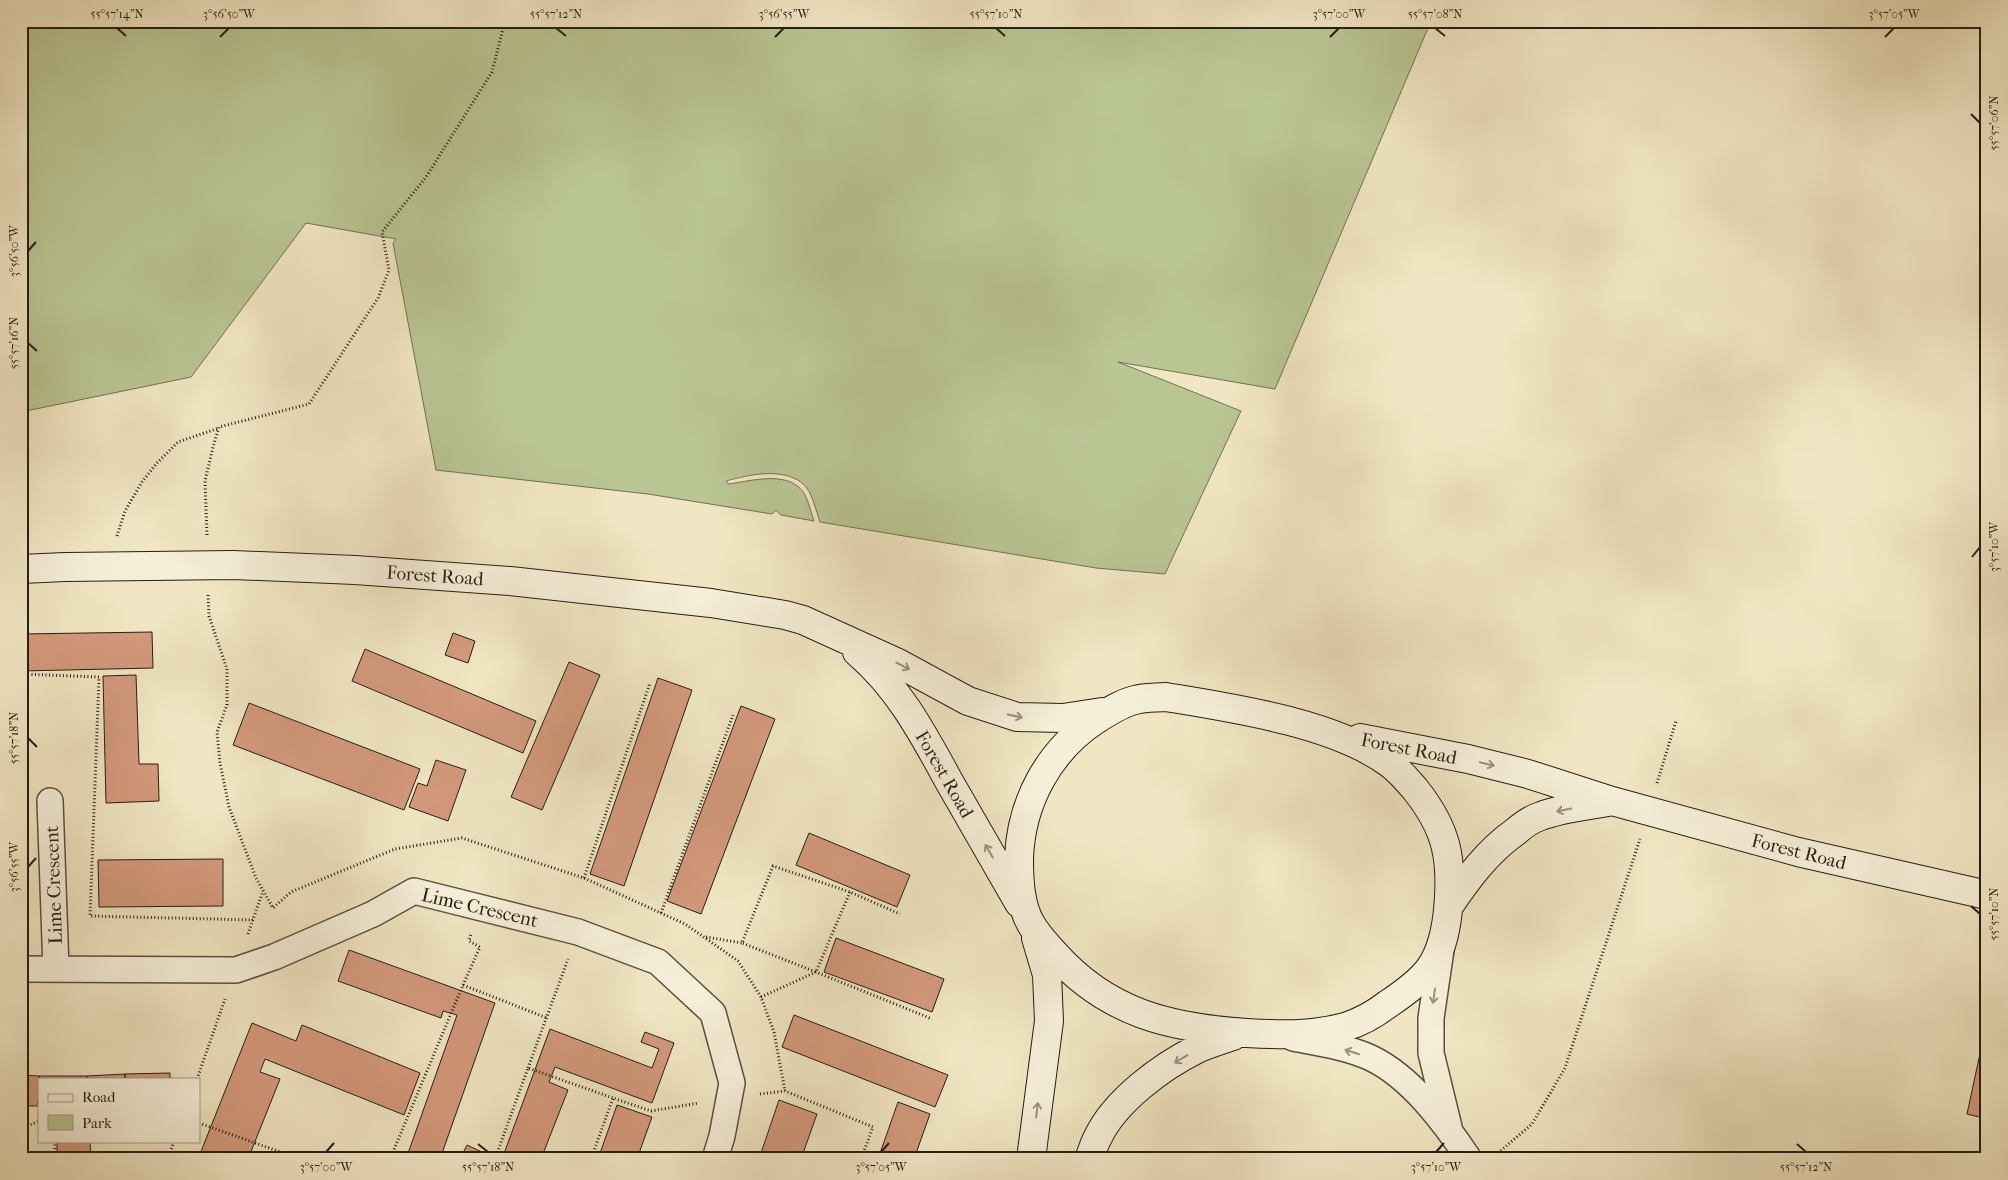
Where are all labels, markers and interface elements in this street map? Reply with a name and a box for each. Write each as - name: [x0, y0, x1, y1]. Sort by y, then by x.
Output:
- text: 55°57'14"N: [90, 7, 144, 21]
- text: 3°56'50"W: [203, 7, 256, 21]
- text: 55°57'12"N: [530, 7, 582, 21]
- text: 3°56'55"W: [759, 7, 810, 21]
- text: 55°57'10"N: [970, 7, 1022, 21]
- text: 3°57'00"W: [1313, 7, 1366, 21]
- text: 55°57'08"N: [1408, 7, 1462, 21]
- text: 3°57'05"W: [1868, 7, 1921, 21]
- text: 55°57'06"N: [1987, 95, 2001, 151]
- text: 3°56'50"W: [7, 224, 21, 277]
- text: 55°57'16"N: [7, 317, 21, 369]
- text: 3°57'10"W: [1987, 521, 2001, 572]
- street label: Forest Road: [386, 562, 485, 590]
- one-way arrow: [895, 662, 910, 671]
- one-way arrow: [1006, 711, 1022, 721]
- text: 55°57'18"N: [7, 712, 21, 764]
- street label: Forest Road: [910, 727, 978, 823]
- street label: Forest Road: [1359, 729, 1459, 769]
- one-way arrow: [1479, 760, 1495, 769]
- one-way arrow: [1557, 806, 1573, 815]
- street label: Lime Crescent: [41, 825, 67, 945]
- street label: Forest Road: [1749, 830, 1849, 875]
- text: 3°56'55"W: [7, 841, 21, 892]
- one-way arrow: [984, 843, 994, 858]
- street label: Lime Crescent: [419, 884, 540, 932]
- text: 55°57'10"N: [1987, 888, 2001, 940]
- one-way arrow: [1429, 987, 1439, 1003]
- one-way arrow: [1345, 1046, 1361, 1056]
- one-way arrow: [1173, 1054, 1188, 1064]
- legend: [38, 1078, 200, 1142]
- text: Road: [82, 1088, 116, 1106]
- one-way arrow: [1032, 1103, 1042, 1119]
- text: Park: [82, 1114, 112, 1132]
- text: 3°57'00"W: [300, 1160, 353, 1174]
- text: 55°57'18"N: [462, 1160, 514, 1174]
- text: 3°57'05"W: [855, 1160, 908, 1174]
- text: 3°57'10"W: [1411, 1160, 1462, 1174]
- text: 55°57'12"N: [1780, 1160, 1832, 1174]

